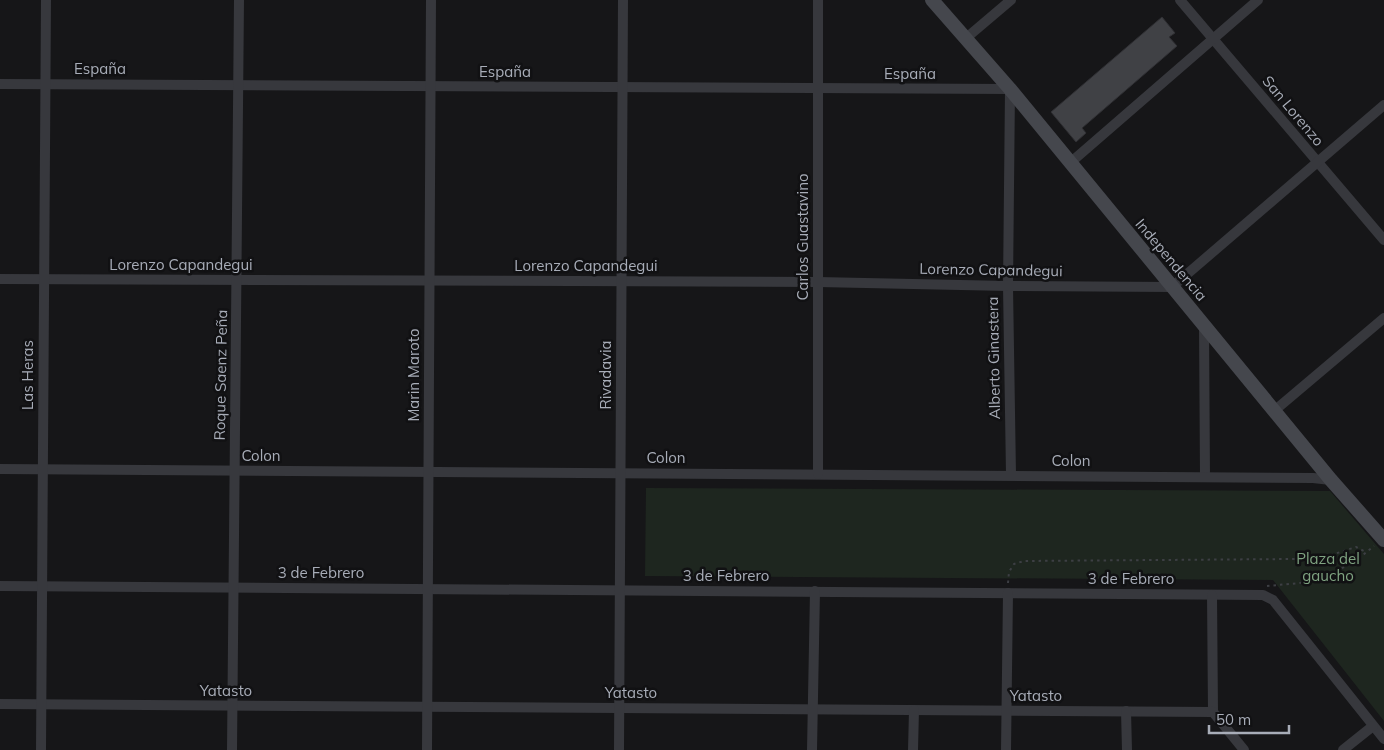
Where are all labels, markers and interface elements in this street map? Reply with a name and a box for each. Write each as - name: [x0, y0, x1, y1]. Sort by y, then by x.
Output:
- street label: España: [74, 59, 126, 78]
- street label: España: [479, 62, 531, 81]
- street label: España: [884, 64, 936, 83]
- street label: San Lorenzo: [1258, 72, 1328, 150]
- street label: Carlos Guastavino: [793, 174, 812, 301]
- street label: Independencia: [1131, 215, 1211, 305]
- street label: Lorenzo Capandegui: [109, 255, 253, 274]
- street label: Lorenzo Capandegui: [514, 256, 658, 275]
- street label: Lorenzo Capandegui: [919, 259, 1063, 280]
- street label: Alberto Ginastera: [983, 297, 1004, 419]
- street label: Roque Saenz Peña: [210, 309, 231, 441]
- street label: Marin Maroto: [404, 328, 423, 422]
- street label: Las Heras: [18, 340, 37, 410]
- street label: Rivadavia: [596, 340, 615, 410]
- street label: Colon: [241, 446, 281, 465]
- street label: Colon: [646, 448, 686, 467]
- street label: Colon: [1051, 451, 1091, 470]
- park label: Plaza del gaucho: [1296, 549, 1360, 585]
- street label: 3 de Febrero: [278, 563, 364, 582]
- street label: 3 de Febrero: [683, 566, 769, 585]
- street label: 3 de Febrero: [1088, 569, 1174, 588]
- street label: Yatasto: [199, 681, 252, 700]
- street label: Yatasto: [604, 683, 657, 702]
- street label: Yatasto: [1009, 686, 1062, 705]
- scale bar: [1209, 702, 1289, 734]
- text: 50 m: [1216, 710, 1251, 729]

